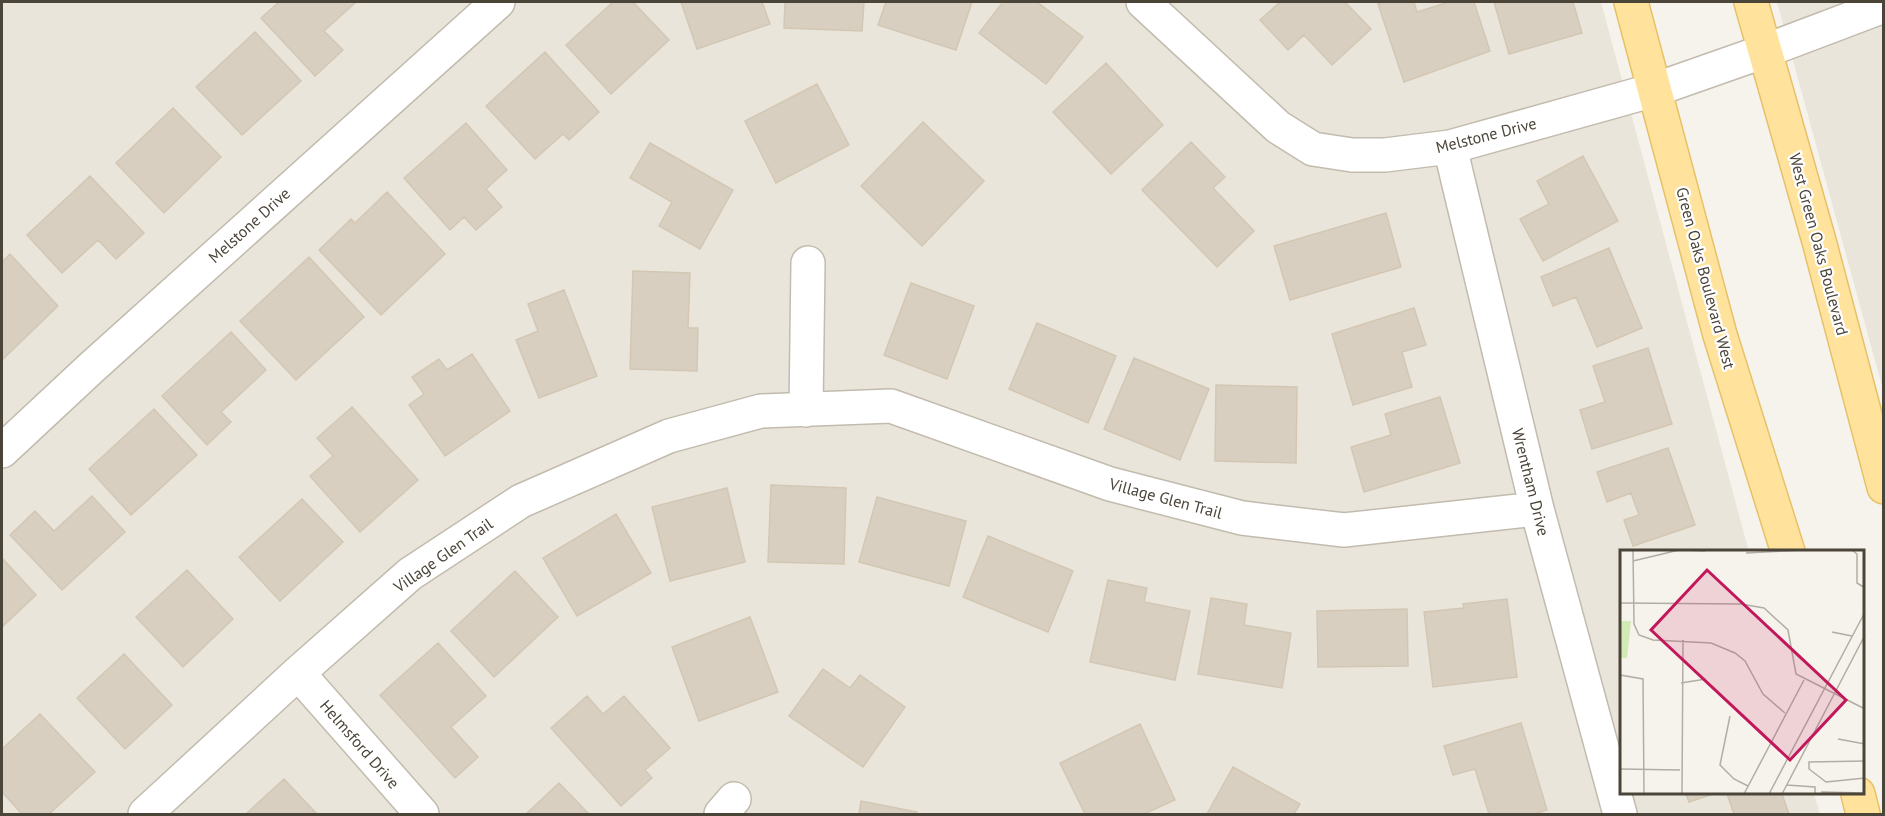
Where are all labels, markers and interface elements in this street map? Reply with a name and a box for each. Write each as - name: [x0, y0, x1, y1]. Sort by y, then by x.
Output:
- street label: Melstone Drive: [1434, 113, 1538, 157]
- street label: West Green Oaks Boulevard: [1785, 151, 1853, 337]
- street label: Melstone Drive: [204, 183, 294, 267]
- street label: Green Oaks Boulevard West: [1672, 185, 1740, 372]
- street label: Wrentham Drive: [1508, 426, 1554, 538]
- street label: Village Glen Trail: [1106, 473, 1225, 523]
- street label: Village Glen Trail: [389, 513, 497, 597]
- inset map: [1620, 550, 1864, 795]
- street label: Helmsford Drive: [316, 696, 404, 792]

